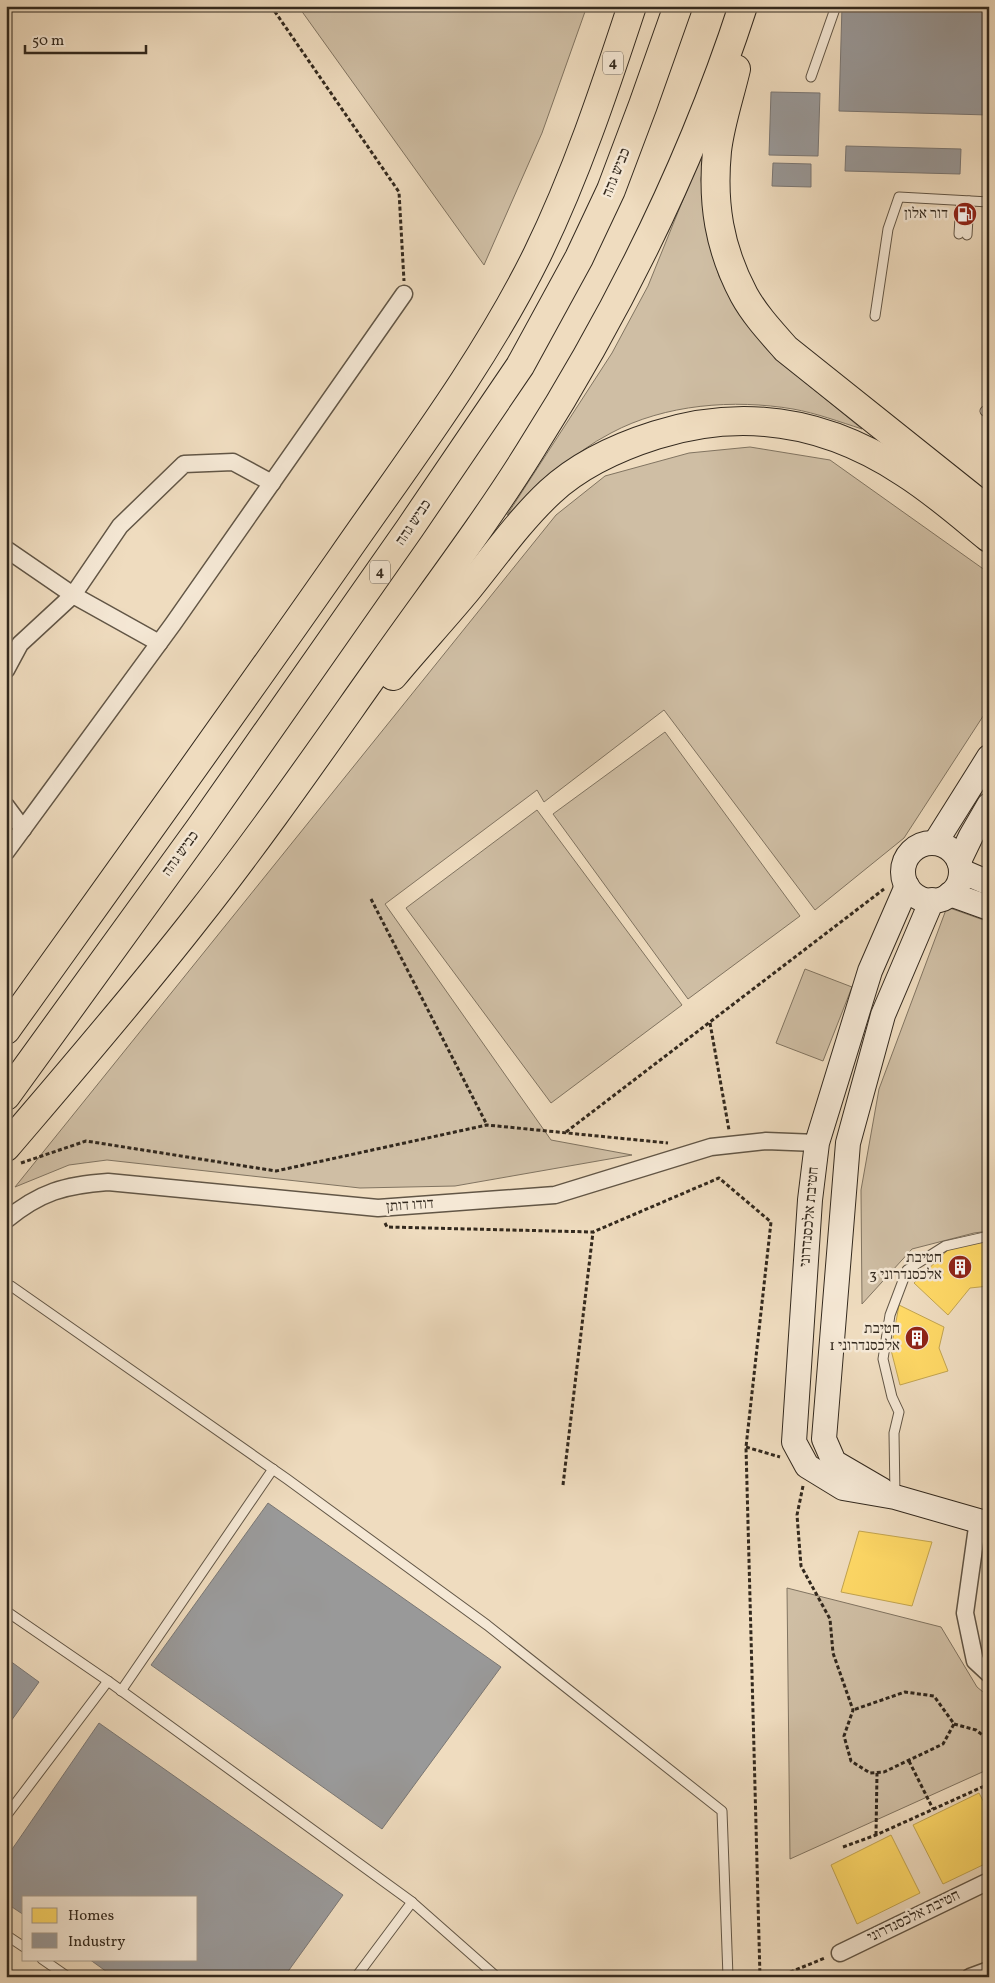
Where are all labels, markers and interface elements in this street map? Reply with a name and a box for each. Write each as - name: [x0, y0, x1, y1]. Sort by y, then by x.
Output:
- scale bar: [25, 22, 146, 54]
- text: 50 m: [32, 31, 64, 52]
- road number: 4: [603, 52, 623, 74]
- street label: כביש גהה: [598, 145, 636, 201]
- fuel station icon: דור אלון: [952, 201, 978, 227]
- place label: דור אלון: [904, 204, 948, 225]
- street label: כביש גהה: [391, 496, 437, 550]
- road number: 4: [370, 560, 390, 584]
- street label: כביש גהה: [157, 827, 205, 881]
- street label: חטיבת אלכסנדרוני: [795, 1166, 825, 1268]
- street label: דודו דותן: [386, 1194, 435, 1218]
- place label: חטיבת אלכסנדרוני 3: [869, 1248, 942, 1286]
- building icon: חטיבת אלכסנדרוני 3: [947, 1254, 973, 1280]
- place label: חטיבת אלכסנדרוני 1: [829, 1319, 900, 1357]
- building icon: חטיבת אלכסנדרוני 1: [904, 1325, 930, 1351]
- street label: חטיבת אלכסנדרוני: [864, 1885, 964, 1949]
- legend: [22, 1896, 198, 1960]
- text: Homes: [68, 1906, 114, 1927]
- text: Industry: [68, 1932, 125, 1953]

